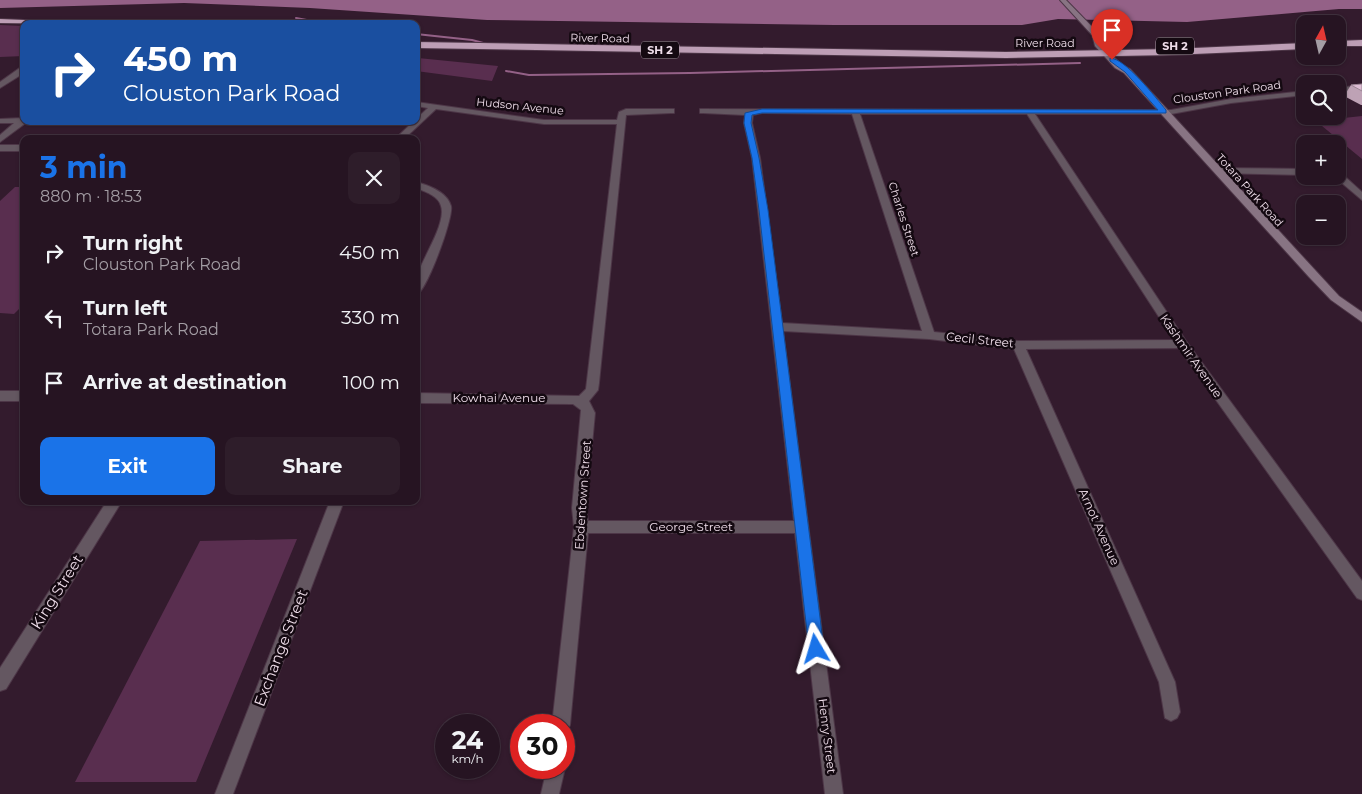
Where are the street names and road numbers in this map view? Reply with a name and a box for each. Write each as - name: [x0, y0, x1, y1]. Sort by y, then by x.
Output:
- street label: River Road: [570, 30, 630, 46]
- street label: River Road: [1015, 36, 1075, 50]
- road number: SH 2: [1156, 37, 1194, 54]
- road number: SH 2: [641, 42, 679, 58]
- street label: Clouston Park Road: [1172, 78, 1282, 106]
- street label: Hudson Avenue: [476, 94, 565, 118]
- street label: Totara Park Road: [1214, 151, 1286, 229]
- street label: Charles Street: [885, 180, 923, 258]
- street label: Kashmir Avenue: [1157, 311, 1226, 400]
- street label: Cecil Street: [945, 328, 1015, 351]
- street label: Kowhai Avenue: [453, 390, 546, 405]
- street label: Ebdentown Street: [571, 440, 594, 550]
- street label: Arnot Avenue: [1076, 486, 1123, 567]
- street label: George Street: [649, 519, 733, 534]
- street label: King Street: [26, 551, 87, 633]
- street label: Exchange Street: [250, 587, 312, 709]
- street label: Henry Street: [815, 697, 840, 775]

